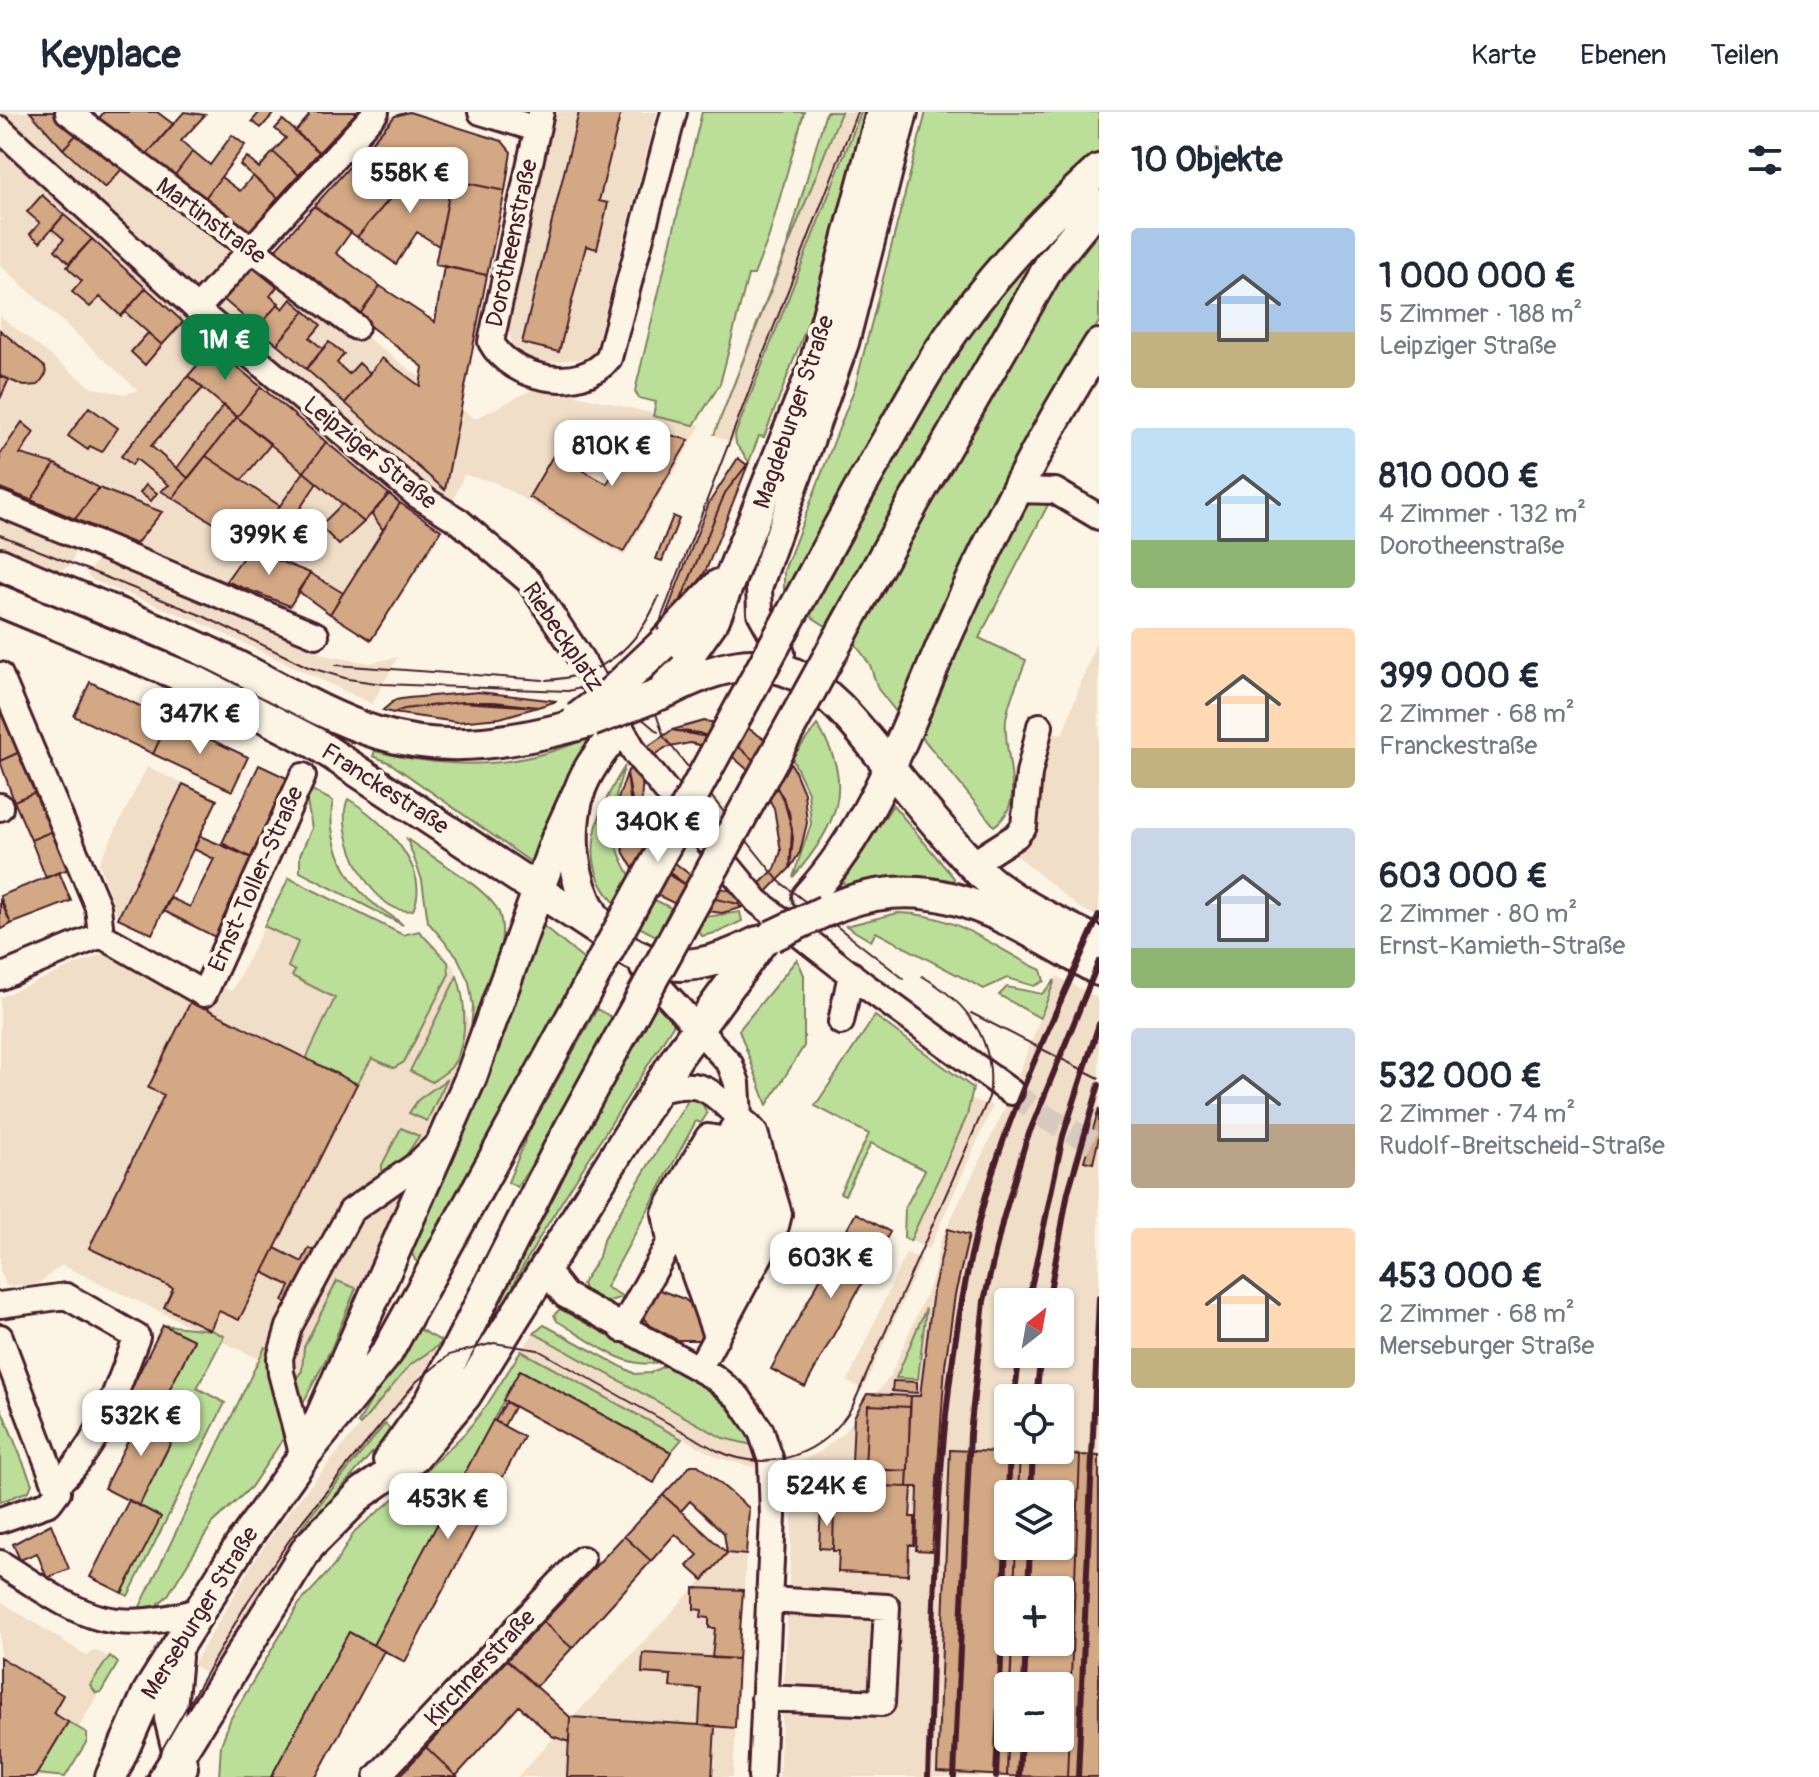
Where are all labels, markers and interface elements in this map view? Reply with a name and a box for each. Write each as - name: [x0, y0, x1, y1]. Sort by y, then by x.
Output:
- text: Keyplace: [40, 31, 181, 79]
- text: Karte: [1471, 38, 1536, 73]
- text: Ebenen: [1580, 38, 1667, 73]
- text: Teilen: [1711, 38, 1779, 73]
- icon: filters: [1743, 138, 1787, 182]
- text: 10 Objekte: [1131, 139, 1282, 182]
- pin: 558K €: [345, 147, 475, 215]
- street label: Dorotheenstraße: [480, 156, 544, 330]
- text: 558K €: [370, 157, 450, 189]
- street label: Martinstraße: [150, 171, 272, 271]
- text: 1 000 000 €: [1379, 255, 1576, 298]
- icon: home: [1195, 260, 1291, 356]
- text: 5 Zimmer · 188 m²: [1379, 298, 1582, 330]
- street label: Magdeburger Straße: [747, 311, 841, 513]
- pin: 1M €: [178, 314, 272, 382]
- text: 1M €: [199, 324, 251, 356]
- text: Leipziger Straße: [1379, 330, 1556, 362]
- street label: Leipziger Straße: [297, 390, 443, 516]
- pin: 810K €: [547, 420, 677, 488]
- text: 810K €: [572, 430, 652, 462]
- text: 810 000 €: [1379, 455, 1540, 498]
- icon: home: [1195, 460, 1291, 556]
- text: 4 Zimmer · 132 m²: [1379, 498, 1586, 530]
- pin: 399K €: [204, 509, 334, 577]
- text: 399K €: [229, 519, 309, 551]
- text: Dorotheenstraße: [1379, 530, 1564, 562]
- street label: Riebeckplatz: [516, 577, 610, 697]
- text: 399 000 €: [1379, 655, 1540, 698]
- icon: home: [1195, 660, 1291, 756]
- pin: 347K €: [135, 688, 265, 756]
- text: 347K €: [159, 698, 241, 730]
- text: 2 Zimmer · 68 m²: [1379, 698, 1575, 730]
- text: Franckestraße: [1379, 730, 1537, 762]
- street label: Franckestraße: [316, 737, 454, 841]
- street label: Ernst-Toller-Straße: [202, 781, 310, 976]
- pin: 340K €: [593, 796, 723, 864]
- text: 340K €: [615, 806, 701, 838]
- text: 603 000 €: [1379, 855, 1548, 898]
- icon: home: [1195, 860, 1291, 956]
- text: 2 Zimmer · 80 m²: [1379, 898, 1577, 930]
- text: Ernst-Kamieth-Straße: [1379, 930, 1625, 962]
- text: 532 000 €: [1379, 1055, 1542, 1098]
- icon: home: [1195, 1060, 1291, 1156]
- text: 2 Zimmer · 74 m²: [1379, 1098, 1575, 1130]
- text: Rudolf-Breitscheid-Straße: [1379, 1130, 1665, 1162]
- pin: 603K €: [766, 1232, 896, 1300]
- text: 603K €: [788, 1242, 874, 1274]
- text: 453 000 €: [1379, 1255, 1543, 1298]
- icon: home: [1195, 1260, 1291, 1356]
- north arrow: [994, 1288, 1074, 1368]
- map controls: [994, 1288, 1074, 1752]
- text: 2 Zimmer · 68 m²: [1379, 1298, 1575, 1330]
- text: Merseburger Straße: [1379, 1330, 1594, 1362]
- button: locate: [994, 1384, 1074, 1464]
- pin: 532K €: [76, 1390, 206, 1458]
- text: 532K €: [100, 1400, 182, 1432]
- pin: 524K €: [762, 1460, 892, 1528]
- text: 524K €: [786, 1470, 868, 1502]
- pin: 453K €: [383, 1473, 513, 1541]
- button: layers: [994, 1480, 1074, 1560]
- text: 453K €: [407, 1483, 489, 1515]
- street label: Merseburger Straße: [135, 1521, 265, 1705]
- button: +: [994, 1576, 1074, 1656]
- street label: Kirchnerstraße: [418, 1603, 542, 1733]
- button: −: [994, 1672, 1074, 1752]

